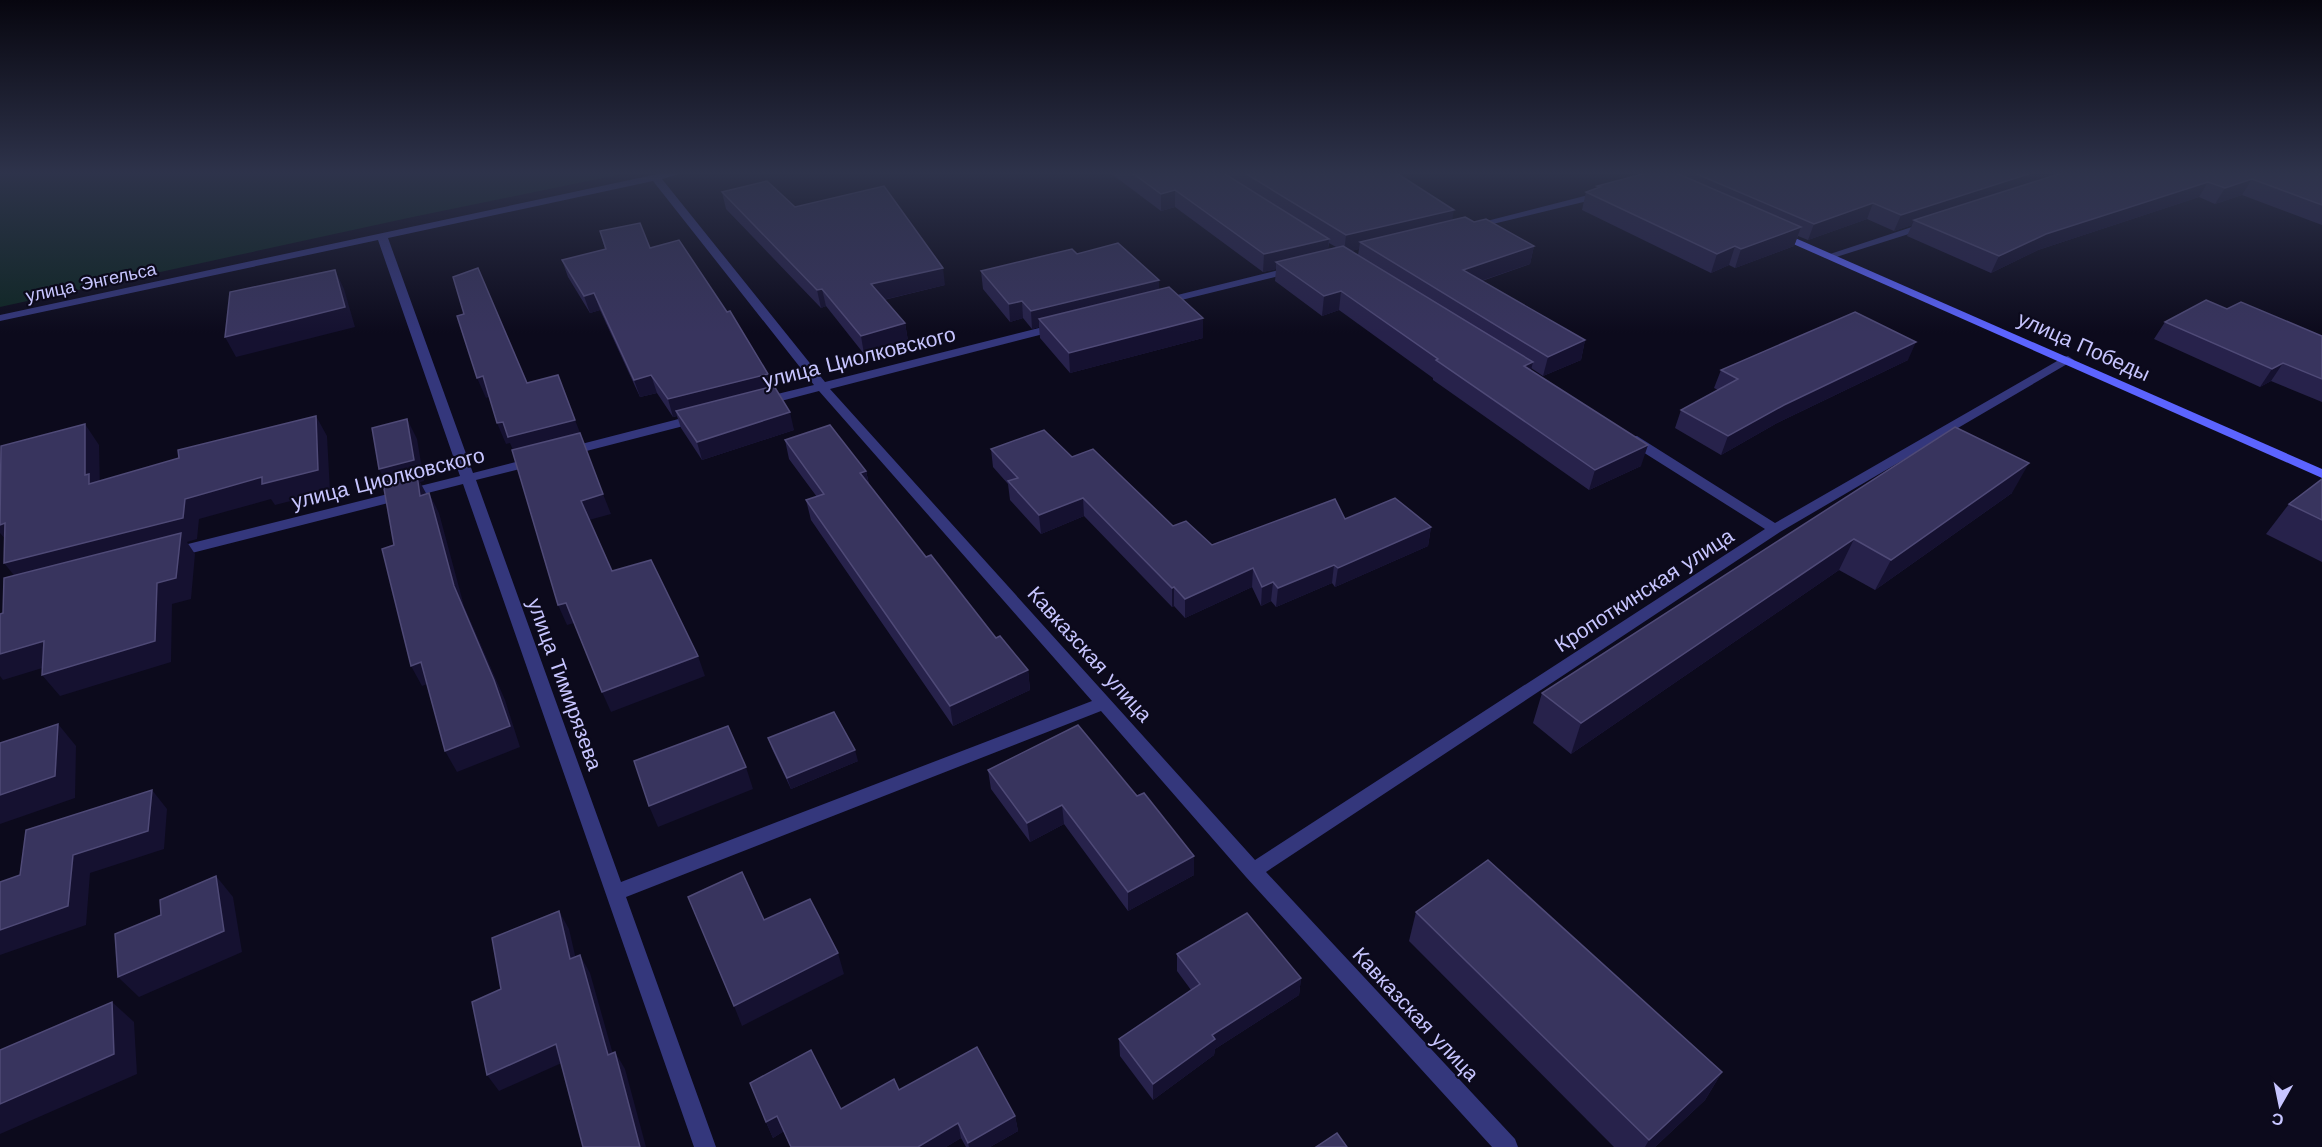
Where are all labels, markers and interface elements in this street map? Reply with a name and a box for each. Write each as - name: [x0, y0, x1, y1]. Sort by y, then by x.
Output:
- street label: улица Энгельса: [24, 258, 159, 306]
- street label: улица Победы: [2014, 306, 2154, 386]
- street label: улица Циолковского: [760, 321, 958, 393]
- street label: улица Циолковского: [289, 442, 487, 514]
- street label: Кропоткинская улица: [1550, 523, 1738, 657]
- street label: Кавказская улица: [1023, 581, 1158, 727]
- street label: улица Тимирязева: [522, 595, 608, 774]
- street label: Кавказская улица: [1348, 942, 1485, 1086]
- north arrow: [2250, 1075, 2310, 1135]
- text: С: [2270, 1109, 2285, 1130]

